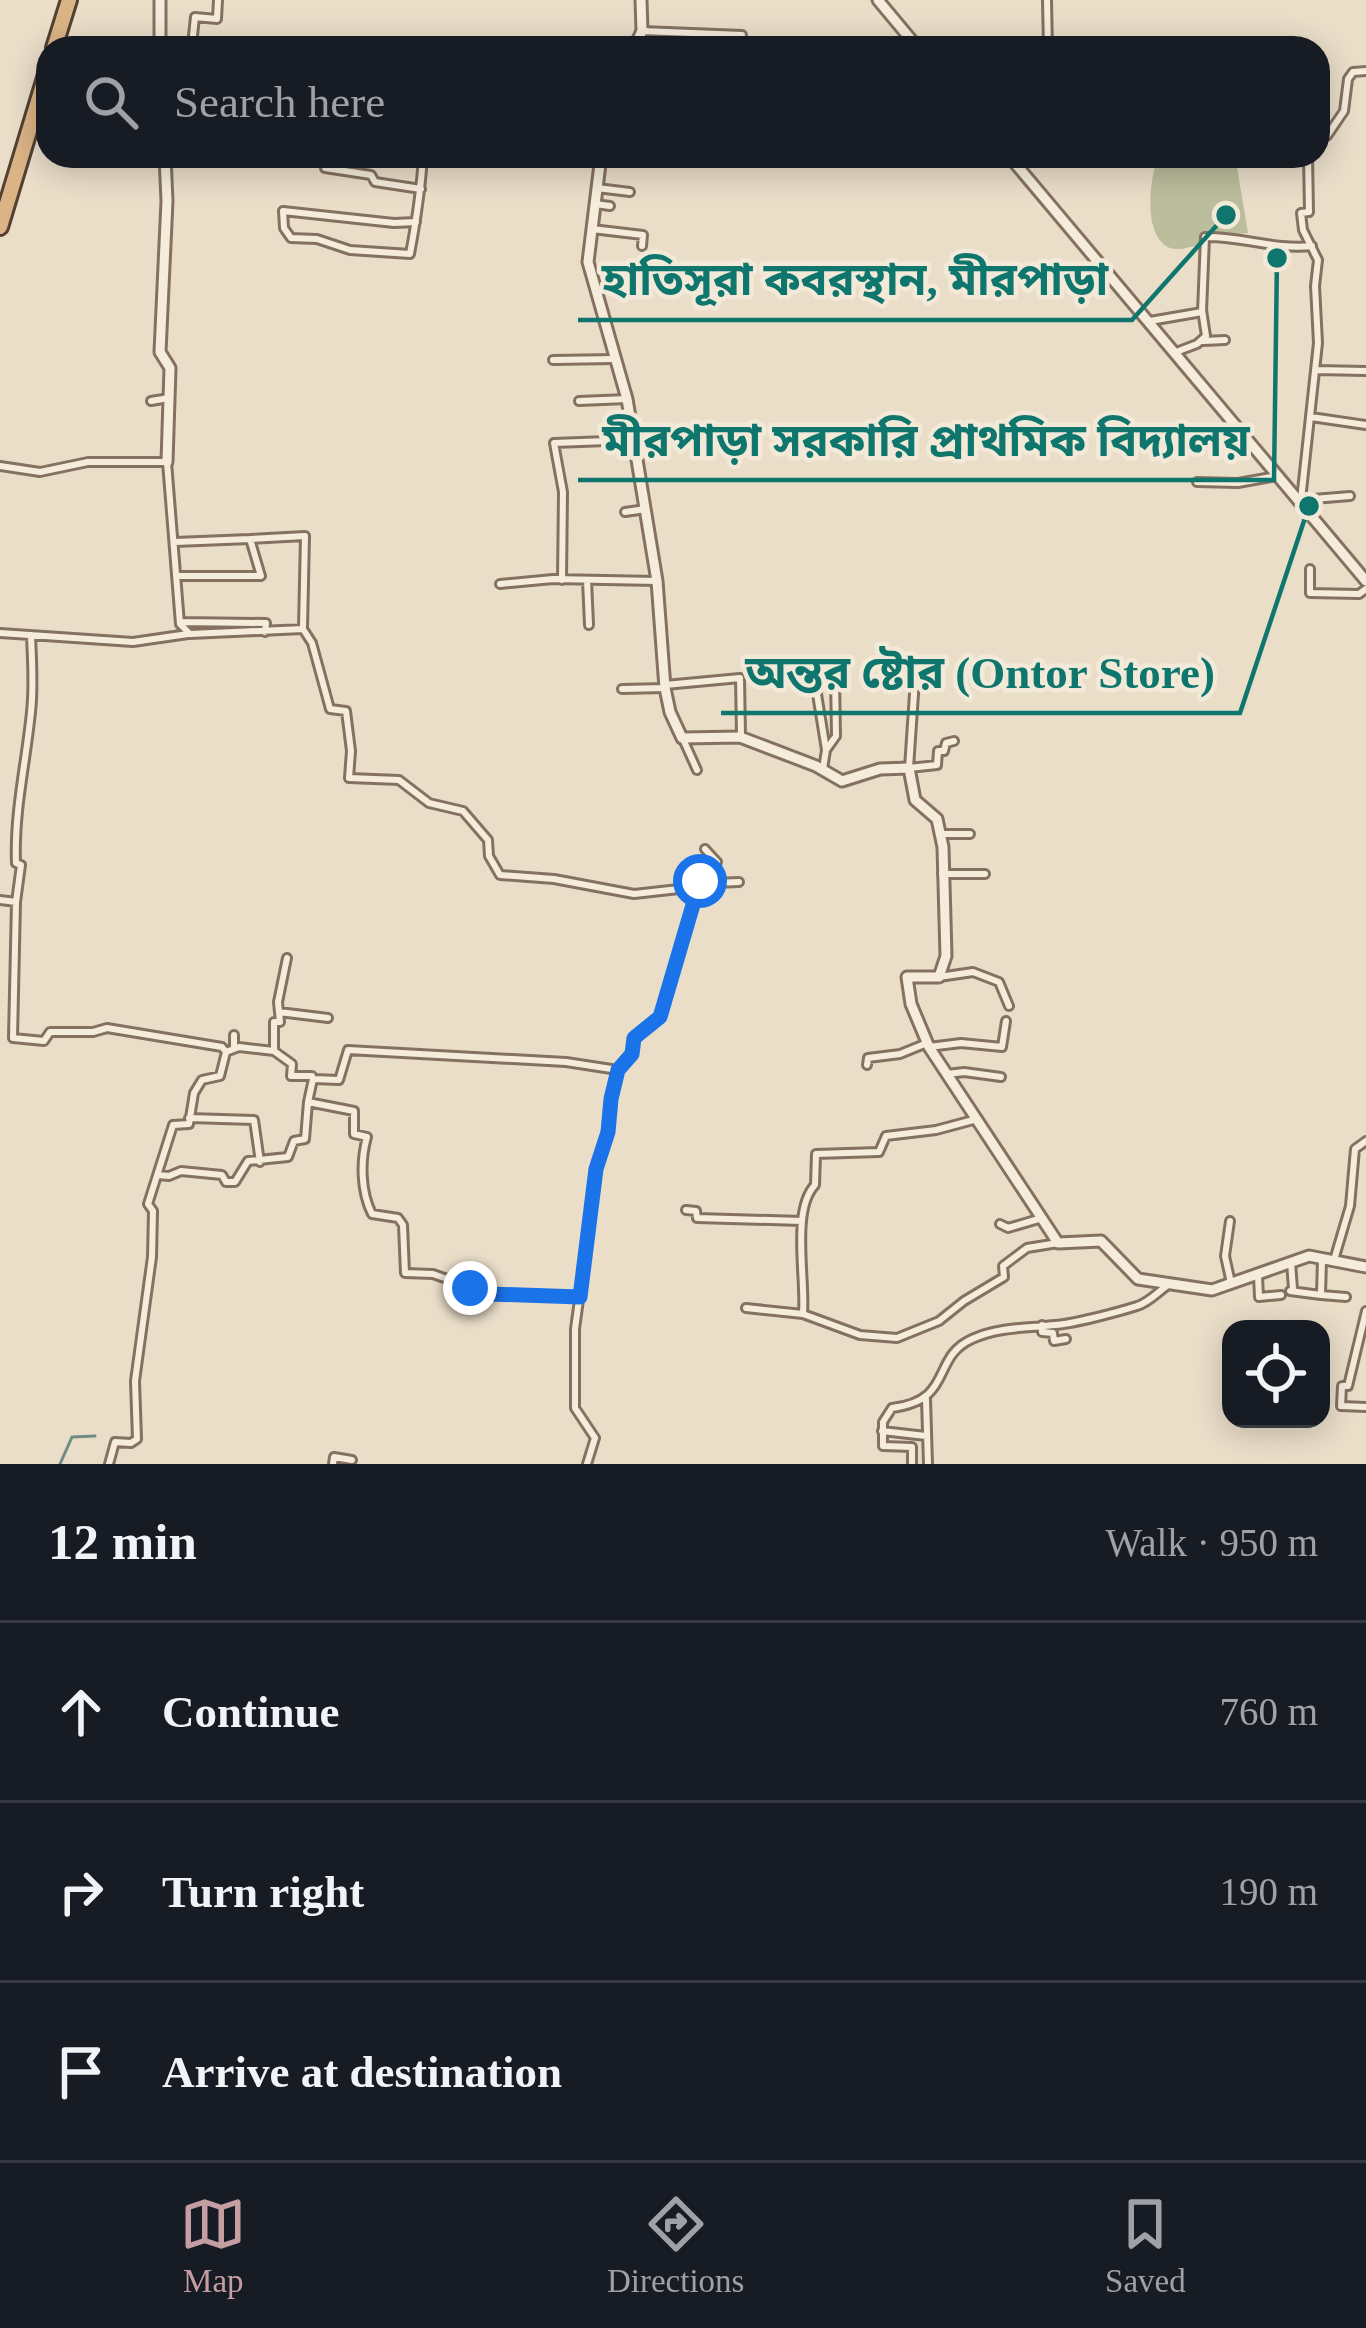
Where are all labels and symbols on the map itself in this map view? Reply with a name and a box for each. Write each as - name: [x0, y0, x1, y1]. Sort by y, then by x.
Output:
- callout: হাতিসূরা কবরস্থান, মীরপাড়া: [578, 239, 1132, 320]
- text: হাতিসূরা কবরস্থান, মীরপাড়া: [601, 253, 1109, 307]
- callout: মীরপাড়া সরকারি প্রাথমিক বিদ্যালয়: [578, 399, 1274, 480]
- text: মীরপাড়া সরকারি প্রাথমিক বিদ্যালয়: [601, 414, 1251, 466]
- callout: অন্তর ষ্টোর (Ontor Store): [721, 632, 1240, 713]
- text: অন্তর ষ্টোর (Ontor Store): [744, 646, 1215, 698]
- route start: [673, 854, 727, 908]
- route end: [443, 1261, 497, 1315]

